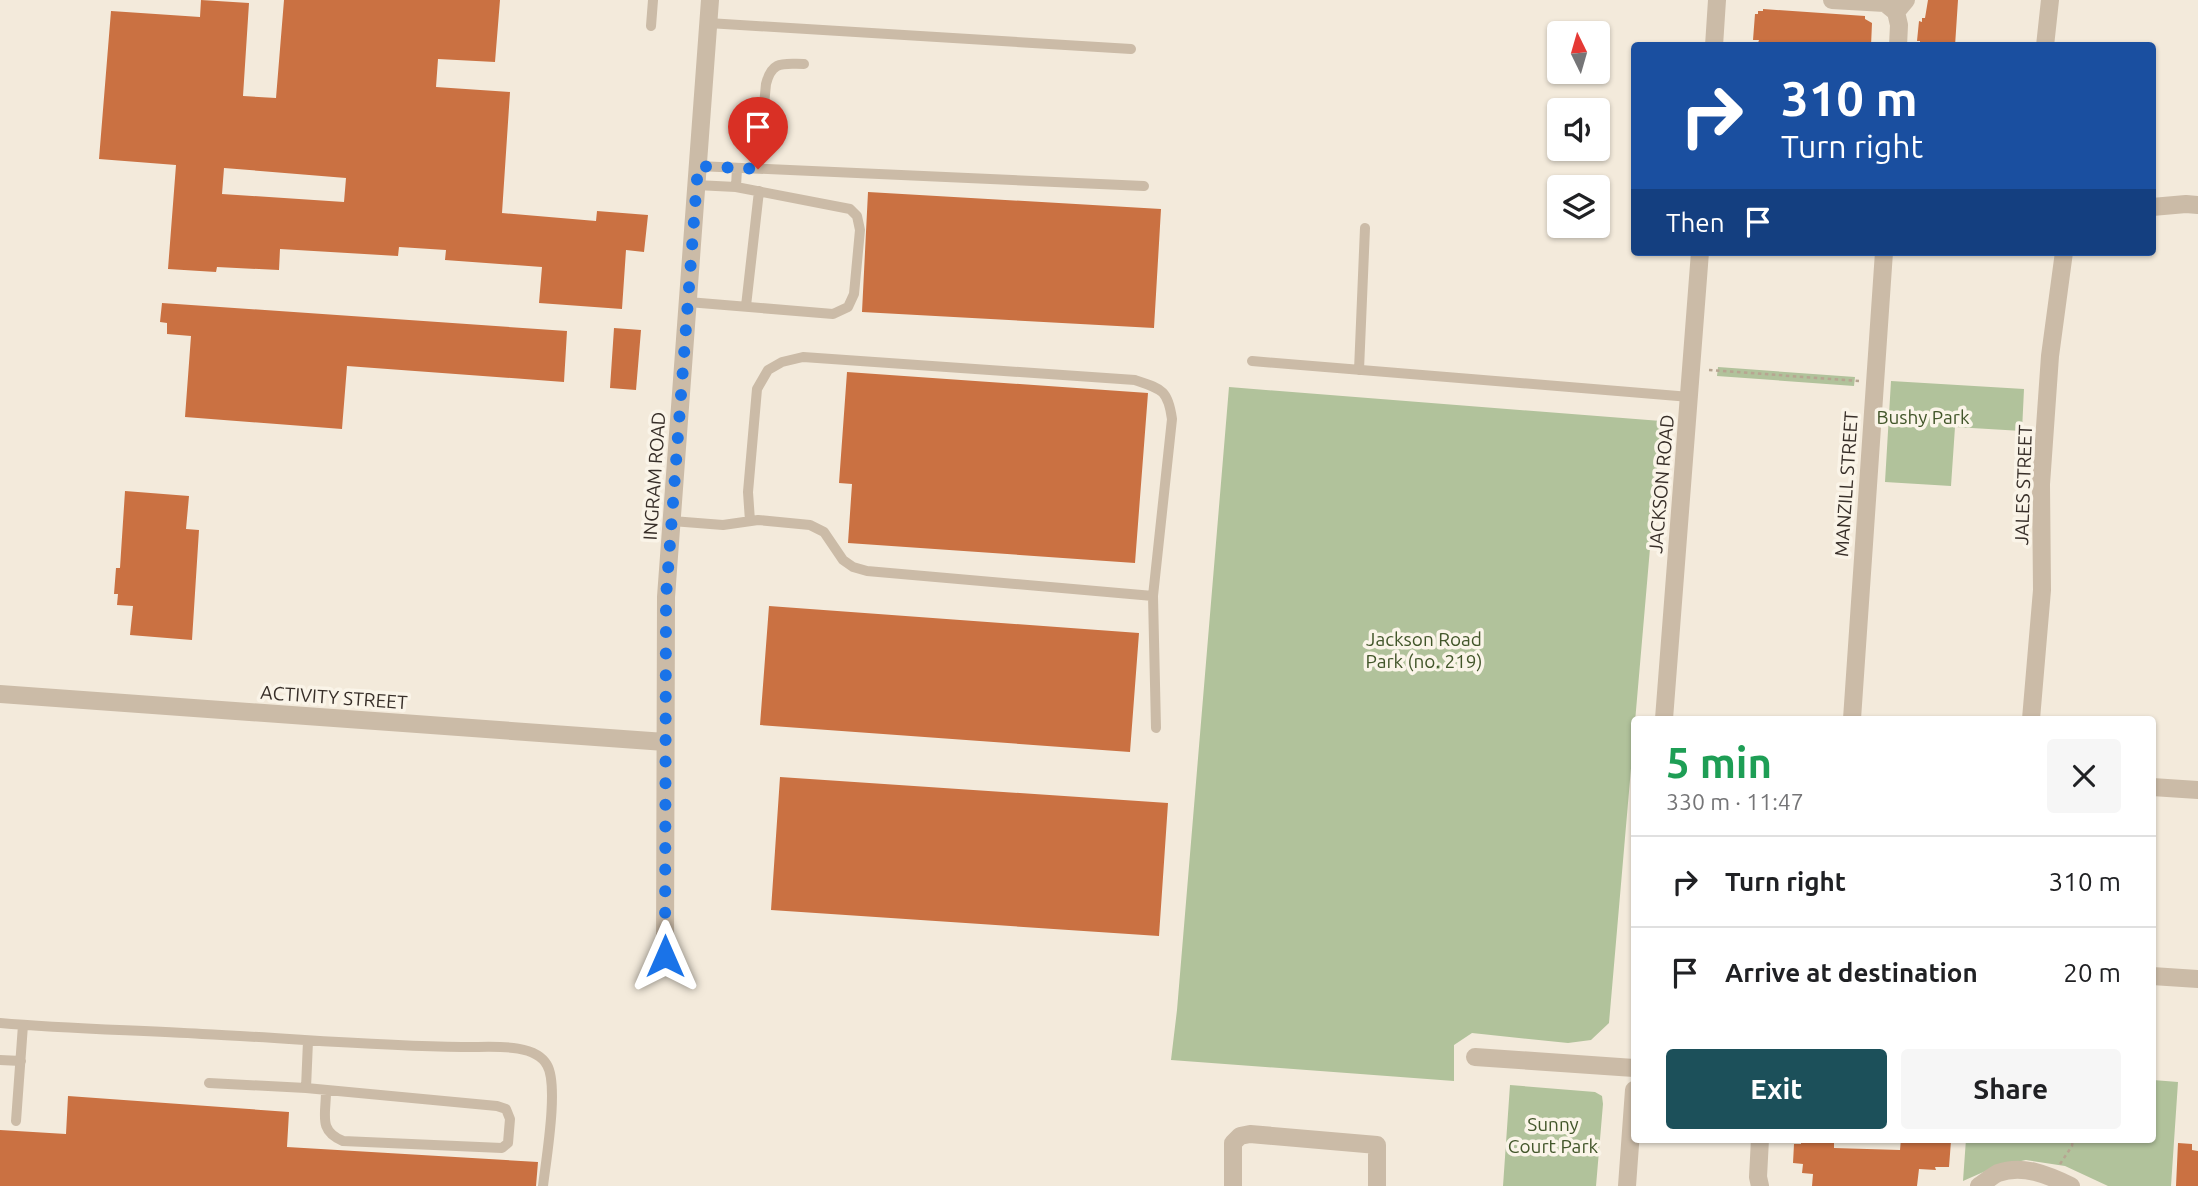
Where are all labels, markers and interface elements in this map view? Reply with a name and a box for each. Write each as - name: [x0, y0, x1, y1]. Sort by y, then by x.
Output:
- north arrow: [1547, 21, 1610, 84]
- map controls: [1547, 21, 1610, 238]
- icon: right: [1666, 70, 1757, 161]
- text: 310 m: [1781, 70, 1918, 125]
- pin: [728, 97, 788, 169]
- button: sound: [1547, 98, 1610, 161]
- icon: arrive: [739, 108, 777, 146]
- text: Turn right: [1781, 128, 1923, 164]
- button: layers: [1547, 175, 1610, 238]
- icon: arrive: [1739, 203, 1777, 241]
- text: Then: [1666, 208, 1725, 237]
- park label: Bushy Park: [1876, 406, 1970, 428]
- street label: MANZILL STREET: [1830, 410, 1862, 558]
- street label: INGRAM ROAD: [639, 411, 669, 541]
- street label: JACKSON ROAD: [1644, 414, 1678, 554]
- street label: JALES STREET: [2010, 424, 2036, 546]
- park label: Jackson Road Park (no. 219): [1365, 628, 1483, 672]
- street label: ACTIVITY STREET: [260, 681, 409, 713]
- text: 5 min: [1666, 739, 1772, 786]
- button: close: [2047, 739, 2121, 813]
- text: 330 m · 11:47: [1666, 789, 1804, 814]
- icon: right: [1666, 863, 1704, 901]
- text: Turn right: [1725, 867, 1846, 896]
- text: 310 m: [2049, 867, 2121, 896]
- position arrow: [628, 919, 702, 993]
- icon: arrive: [1666, 954, 1704, 992]
- text: Arrive at destination: [1725, 958, 1978, 987]
- text: 20 m: [2063, 958, 2121, 987]
- button: Exit: [1666, 1049, 1887, 1129]
- button: Share: [1901, 1049, 2121, 1129]
- park label: Sunny Court Park: [1508, 1113, 1599, 1157]

